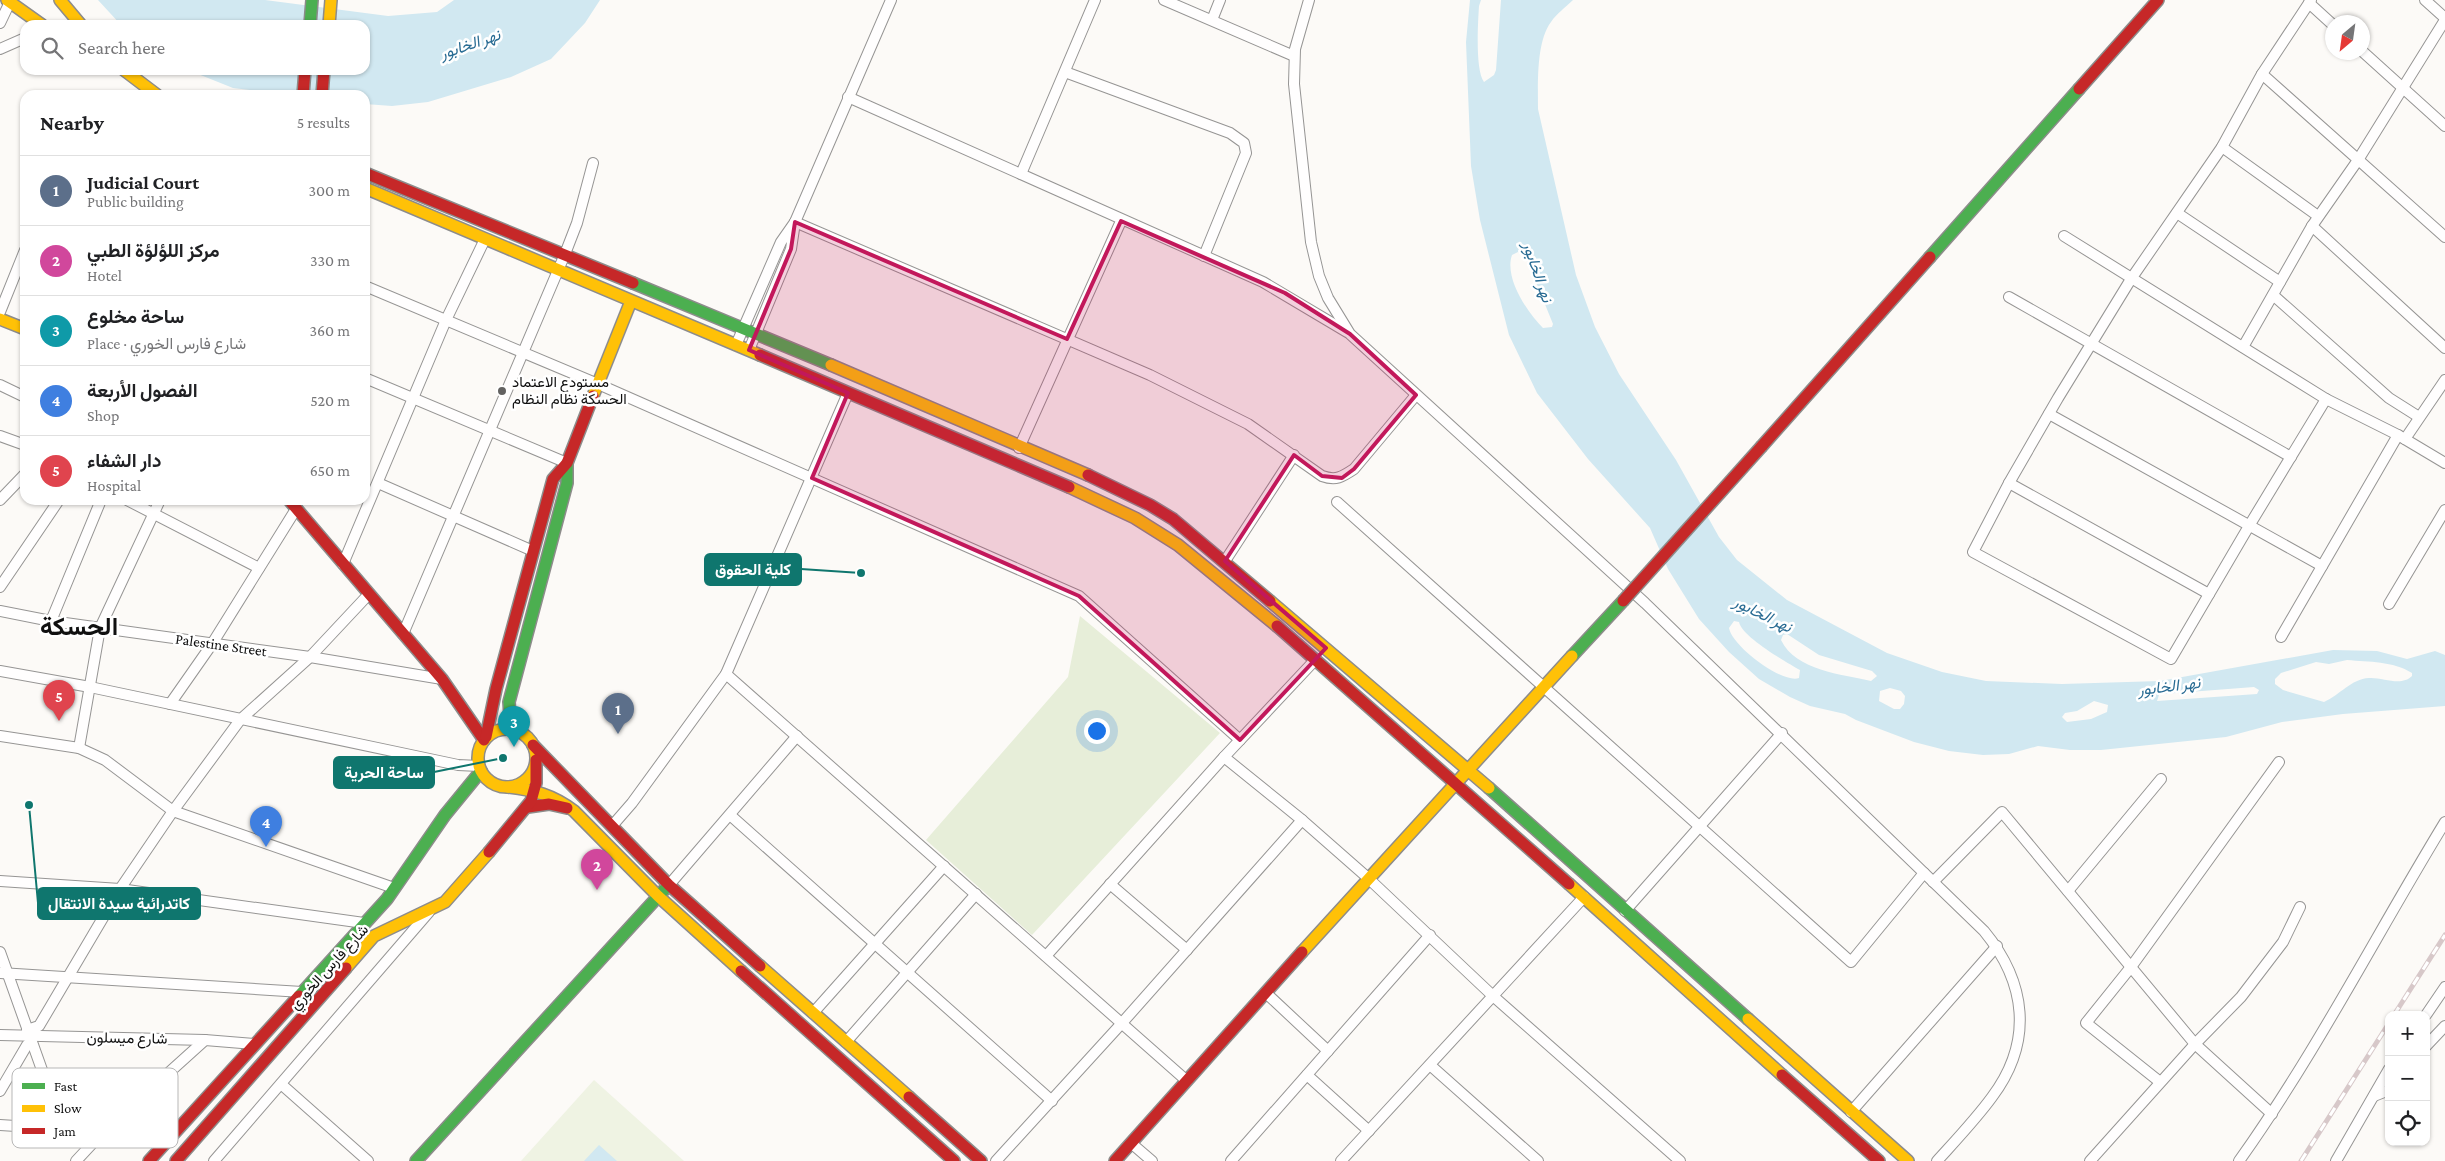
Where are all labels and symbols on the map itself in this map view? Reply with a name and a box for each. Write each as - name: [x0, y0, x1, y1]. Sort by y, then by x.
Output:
- north arrow: [2325, 15, 2370, 60]
- water label: نهر الخابور: [437, 25, 504, 64]
- water label: نهر الخابور: [1518, 239, 1557, 306]
- place label: مستودع الاعتماد الحسكة نظام النظام: [512, 374, 627, 409]
- marker: مستودع الاعتماد الحسكة نظام النظام: [496, 385, 508, 397]
- callout: كلية الحقوق: [705, 554, 801, 585]
- text: كلية الحقوق: [715, 561, 791, 580]
- water label: نهر الخابور: [1729, 592, 1796, 638]
- district label: الحسكة: [40, 613, 118, 640]
- street label: Palestine Street: [174, 631, 269, 659]
- water label: نهر الخابور: [2136, 674, 2203, 700]
- pin: 5: [43, 680, 75, 721]
- pin: 1: [602, 693, 634, 734]
- pin: 3: [498, 706, 530, 747]
- your location: [1084, 718, 1110, 744]
- callout: ساحة الحرية: [334, 757, 434, 788]
- text: ساحة الحرية: [344, 764, 424, 783]
- pin: 4: [250, 806, 282, 847]
- pin: 2: [581, 849, 613, 890]
- callout: كاتدرائية سيدة الانتقال: [38, 888, 200, 919]
- text: كاتدرائية سيدة الانتقال: [48, 895, 190, 914]
- street label: شارع فارس الخوري: [287, 921, 375, 1016]
- street label: شارع ميسلون: [86, 1029, 168, 1050]
- legend: [12, 1068, 178, 1148]
- text: Fast: [54, 1078, 78, 1094]
- text: Slow: [54, 1100, 82, 1116]
- text: Jam: [52, 1123, 76, 1139]

